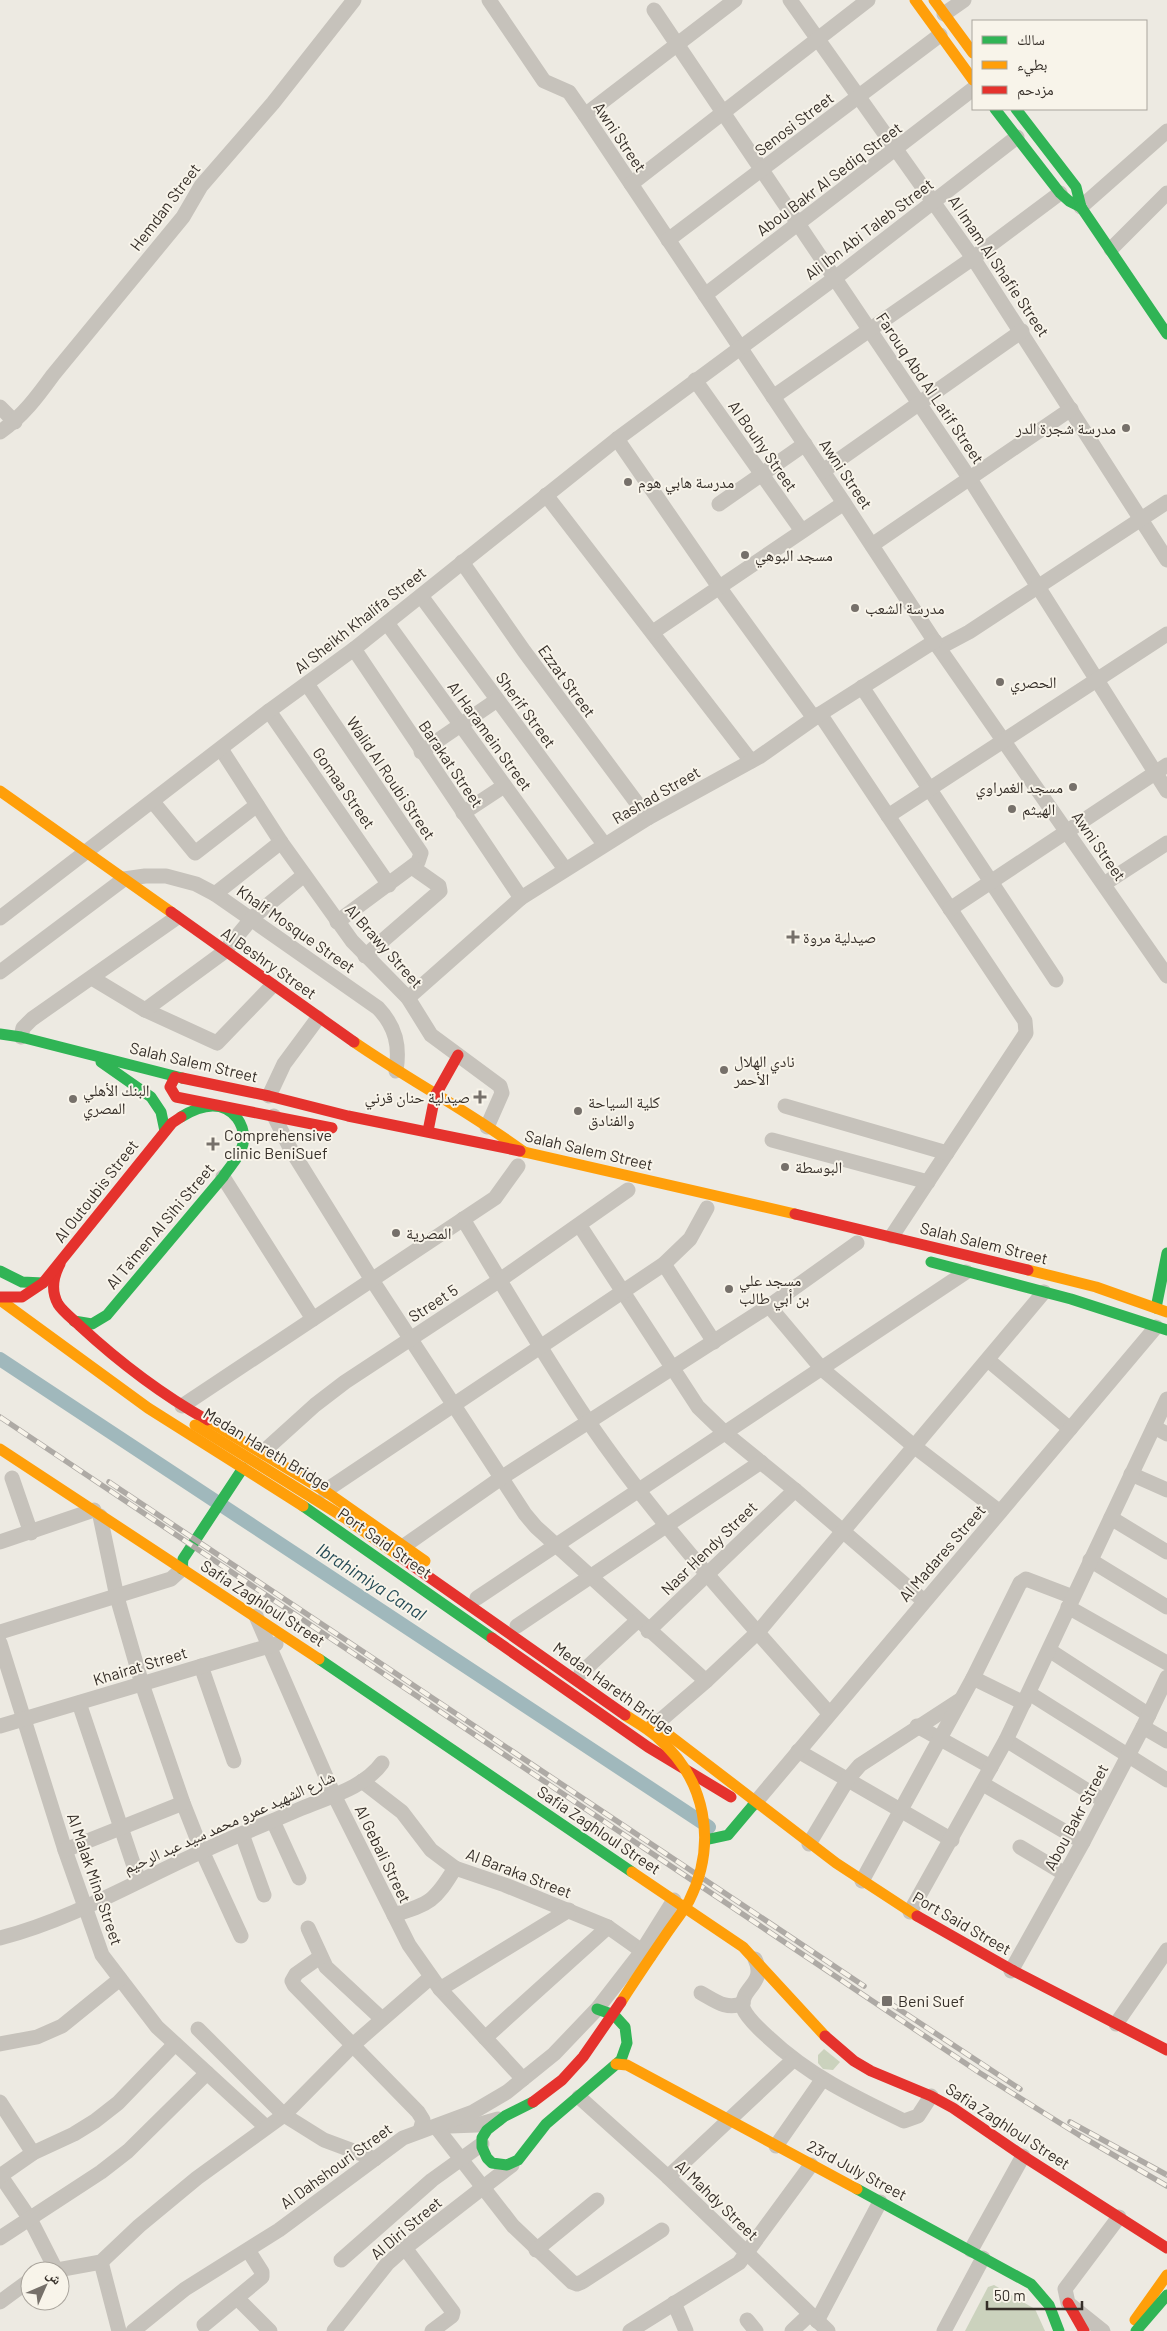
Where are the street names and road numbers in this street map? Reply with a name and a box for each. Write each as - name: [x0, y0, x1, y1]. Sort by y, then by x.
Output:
- street label: Senosi Street: [751, 88, 837, 159]
- street label: Awni Street: [590, 98, 651, 175]
- street label: Abou Bakr Al Sediq Street: [752, 118, 905, 239]
- street label: Hemdan Street: [126, 159, 204, 254]
- street label: Ali Ibn Abi Taleb Street: [801, 174, 937, 283]
- street label: Al Imam Al Shafie Street: [945, 191, 1054, 340]
- street label: Farouq Abd Al Latif Street: [873, 308, 988, 467]
- street label: Al Bouhy Street: [725, 397, 802, 495]
- street label: Awni Street: [816, 435, 877, 512]
- street label: Al Sheikh Khalifa Street: [290, 562, 429, 677]
- street label: Ezzat Street: [535, 641, 600, 721]
- street label: Sherif Street: [493, 668, 560, 751]
- street label: Al Haramein Street: [444, 677, 536, 794]
- street label: Walid Al Roubi Street: [343, 713, 440, 843]
- street label: Barakat Street: [415, 717, 487, 811]
- street label: Gomaa Street: [309, 743, 379, 832]
- street label: Rashad Street: [609, 762, 703, 827]
- street label: Awni Street: [1069, 807, 1130, 884]
- street label: Khalf Mosque Street: [234, 881, 359, 976]
- street label: Al Brawy Street: [342, 900, 427, 992]
- street label: Al Beshry Street: [218, 923, 321, 1002]
- street label: Salah Salem Street: [128, 1038, 260, 1086]
- street label: Salah Salem Street: [523, 1126, 655, 1174]
- street label: Al Outoubis Street: [50, 1135, 142, 1246]
- street label: Al Ta'men Al Sihi Street: [102, 1159, 218, 1292]
- street label: Salah Salem Street: [918, 1217, 1050, 1268]
- street label: Street 5: [404, 1280, 461, 1326]
- street label: Medan Hareth Bridge: [200, 1403, 334, 1494]
- street label: Nasr Hendy Street: [657, 1497, 761, 1598]
- street label: Al Madares Street: [894, 1500, 989, 1605]
- street label: Port Said Street: [335, 1503, 436, 1582]
- street label: Safia Zaghloul Street: [198, 1555, 329, 1650]
- street label: Medan Hareth Bridge: [550, 1637, 678, 1738]
- street label: Khairat Street: [91, 1642, 189, 1689]
- street label: Abou Bakr Street: [1040, 1760, 1112, 1873]
- street label: شارع الشهيد عمرو محمد سيد عبد الرحيم: [120, 1766, 338, 1879]
- street label: Safia Zaghloul Street: [534, 1781, 664, 1878]
- street label: Al Gebali Street: [352, 1802, 415, 1906]
- street label: Al Malak Mina Street: [64, 1810, 127, 1947]
- street label: Al Baraka Street: [464, 1844, 575, 1901]
- street label: Port Said Street: [910, 1887, 1015, 1958]
- street label: Safia Zaghloul Street: [943, 2078, 1074, 2173]
- street label: Al Dahshouri Street: [276, 2119, 395, 2213]
- street label: 23rd July Street: [804, 2135, 910, 2204]
- street label: Al Mahdy Street: [672, 2155, 763, 2244]
- street label: Al Diri Street: [366, 2192, 445, 2263]

